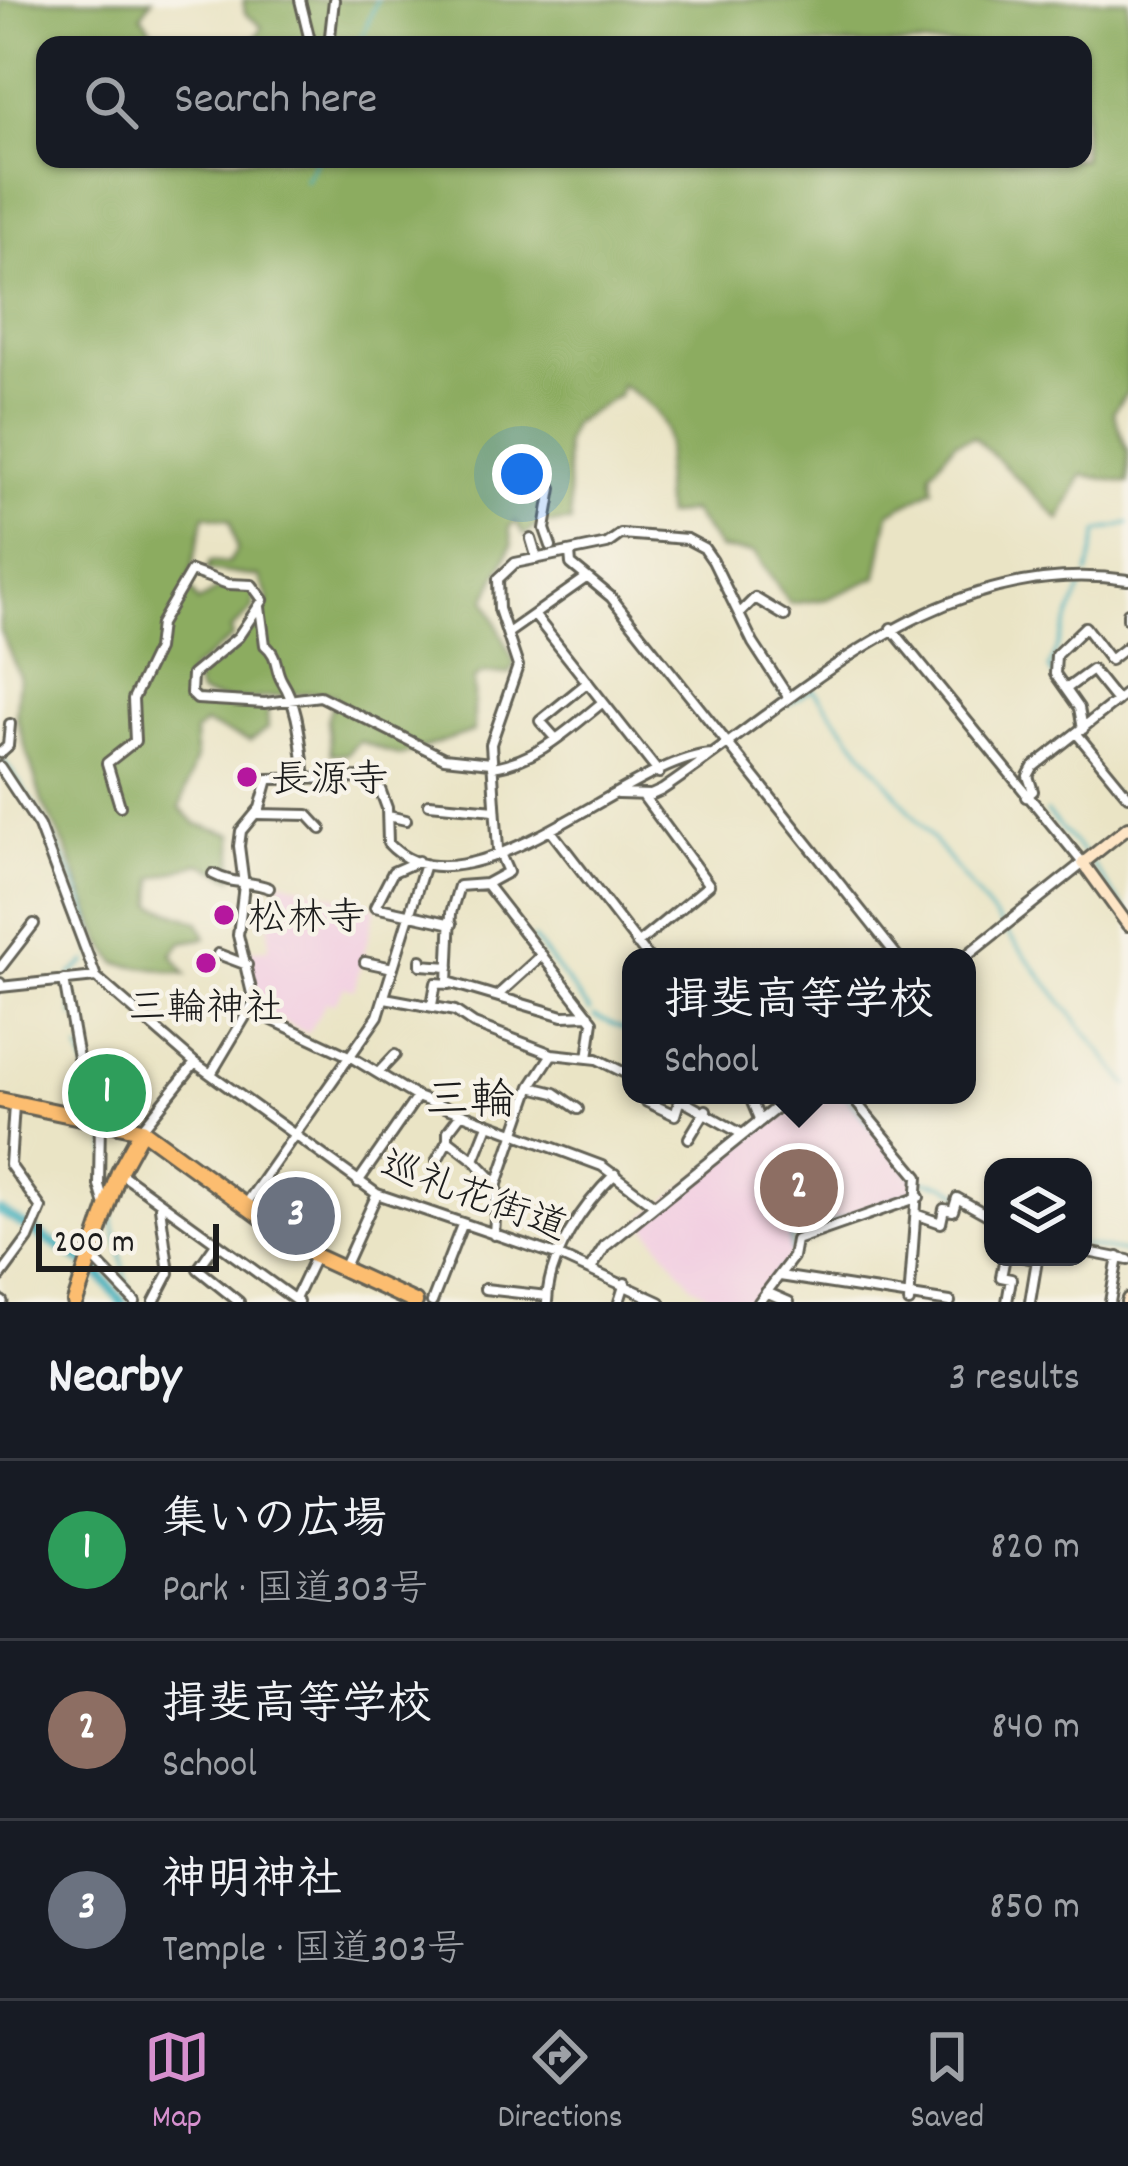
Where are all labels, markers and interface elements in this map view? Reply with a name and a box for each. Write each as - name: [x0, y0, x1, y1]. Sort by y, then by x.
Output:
- search box: [36, 36, 1092, 168]
- icon: search: [78, 69, 144, 135]
- text: Search here: [174, 70, 377, 134]
- your location: [492, 444, 552, 504]
- place label: 長源寺: [271, 756, 388, 811]
- marker: 長源寺: [234, 764, 260, 790]
- place label: 松林寺: [248, 894, 365, 949]
- marker: 松林寺: [211, 902, 237, 928]
- popup: [622, 948, 976, 1104]
- marker: 三輪神社: [193, 950, 219, 976]
- text: 揖斐高等学校: [664, 972, 934, 1036]
- place label: 三輪神社: [128, 984, 284, 1039]
- text: School: [664, 1036, 759, 1091]
- pin: 1: [68, 1048, 146, 1138]
- district label: 三輪: [425, 1072, 515, 1136]
- street label: 巡礼花街道: [372, 1140, 574, 1258]
- pin: 2: [760, 1143, 838, 1233]
- map controls: [984, 1158, 1092, 1266]
- button: layers: [984, 1158, 1092, 1266]
- pin: 3: [257, 1171, 335, 1261]
- scale bar: [36, 1218, 219, 1271]
- text: 200 m: [54, 1221, 135, 1268]
- text: Nearby: [48, 1344, 181, 1416]
- text: 3 results: [949, 1353, 1080, 1408]
- text: 集いの広場: [162, 1491, 387, 1555]
- text: 1: [83, 1522, 91, 1577]
- text: 820 m: [990, 1522, 1080, 1577]
- text: Park · 国道303号: [162, 1565, 428, 1620]
- text: 揖斐高等学校: [162, 1676, 432, 1740]
- text: 2: [78, 1702, 96, 1757]
- text: 840 m: [991, 1702, 1080, 1757]
- text: School: [162, 1740, 257, 1795]
- text: 神明神社: [162, 1851, 342, 1915]
- text: 3: [78, 1882, 96, 1937]
- text: 850 m: [989, 1882, 1080, 1937]
- text: Temple · 国道303号: [162, 1925, 466, 1980]
- tab: Map: [144, 2024, 210, 2143]
- tab: Directions: [498, 2024, 623, 2143]
- tab: Saved: [910, 2024, 984, 2143]

